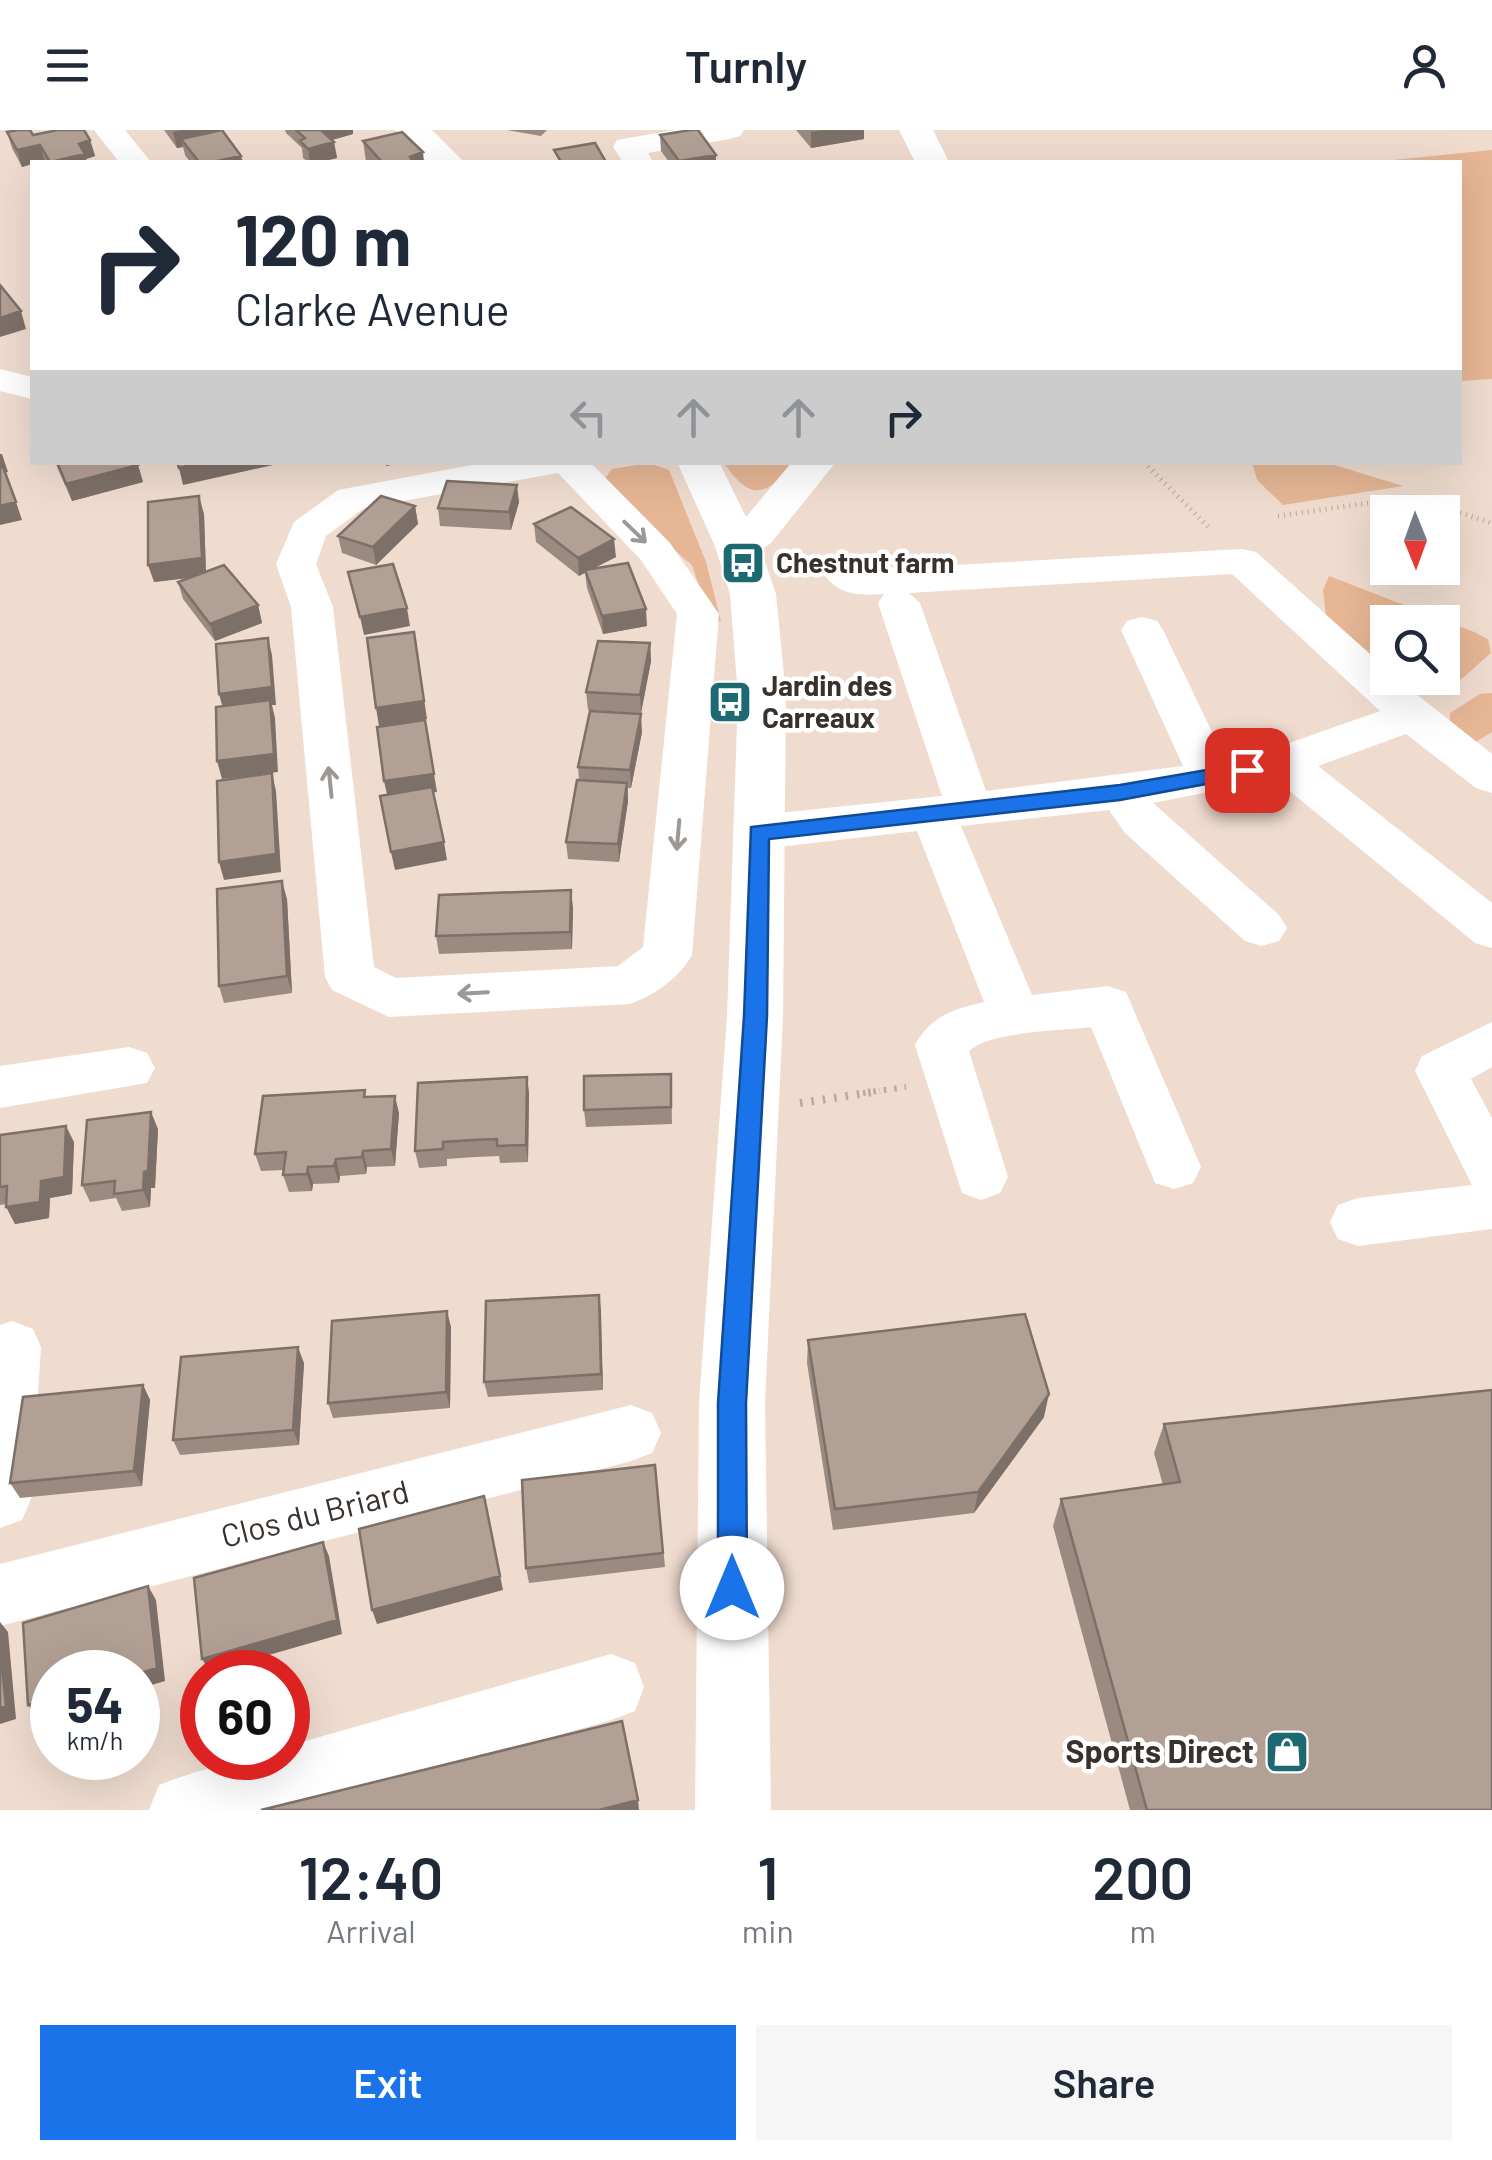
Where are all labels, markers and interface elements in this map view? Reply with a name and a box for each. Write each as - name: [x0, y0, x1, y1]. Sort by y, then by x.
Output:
- icon: menu: [40, 38, 95, 93]
- text: Turnly: [685, 38, 807, 92]
- icon: person: [1397, 38, 1452, 93]
- text: 120 m: [235, 196, 411, 280]
- icon: right: [70, 200, 200, 330]
- text: Clarke Avenue: [235, 281, 510, 335]
- icon: left: [561, 390, 616, 445]
- icon: ahead: [666, 390, 721, 445]
- icon: ahead: [771, 390, 826, 445]
- icon: right: [876, 390, 931, 445]
- north arrow: [1370, 495, 1460, 585]
- map controls: [1370, 495, 1460, 695]
- one-way arrow: [623, 520, 647, 544]
- bus stop icon: Chestnut farm: [720, 540, 766, 586]
- place label: Chestnut farm: [776, 545, 954, 579]
- button: search: [1370, 605, 1460, 695]
- place label: Jardin des Carreaux: [762, 668, 892, 734]
- bus stop icon: Jardin des Carreaux: [707, 679, 753, 725]
- pin: [1205, 728, 1290, 813]
- icon: arrive: [1220, 743, 1275, 798]
- one-way arrow: [320, 766, 339, 798]
- one-way arrow: [668, 818, 687, 850]
- one-way arrow: [458, 984, 490, 1003]
- street label: Clos du Briard: [217, 1470, 412, 1554]
- position arrow: [680, 1536, 784, 1640]
- speed limit sign: 60: [180, 1650, 310, 1780]
- text: 54: [66, 1673, 124, 1733]
- text: km/h: [67, 1725, 123, 1755]
- shop icon: Sports Direct: [1264, 1729, 1310, 1775]
- place label: Sports Direct: [1065, 1731, 1254, 1769]
- text: 12:40: [299, 1840, 443, 1912]
- text: 1: [757, 1840, 778, 1912]
- text: 200: [1092, 1840, 1193, 1912]
- text: Arrival: [326, 1911, 416, 1949]
- text: min: [742, 1911, 794, 1949]
- text: m: [1130, 1911, 1156, 1949]
- button: Exit: [40, 2025, 736, 2140]
- button: Share: [756, 2025, 1452, 2140]

